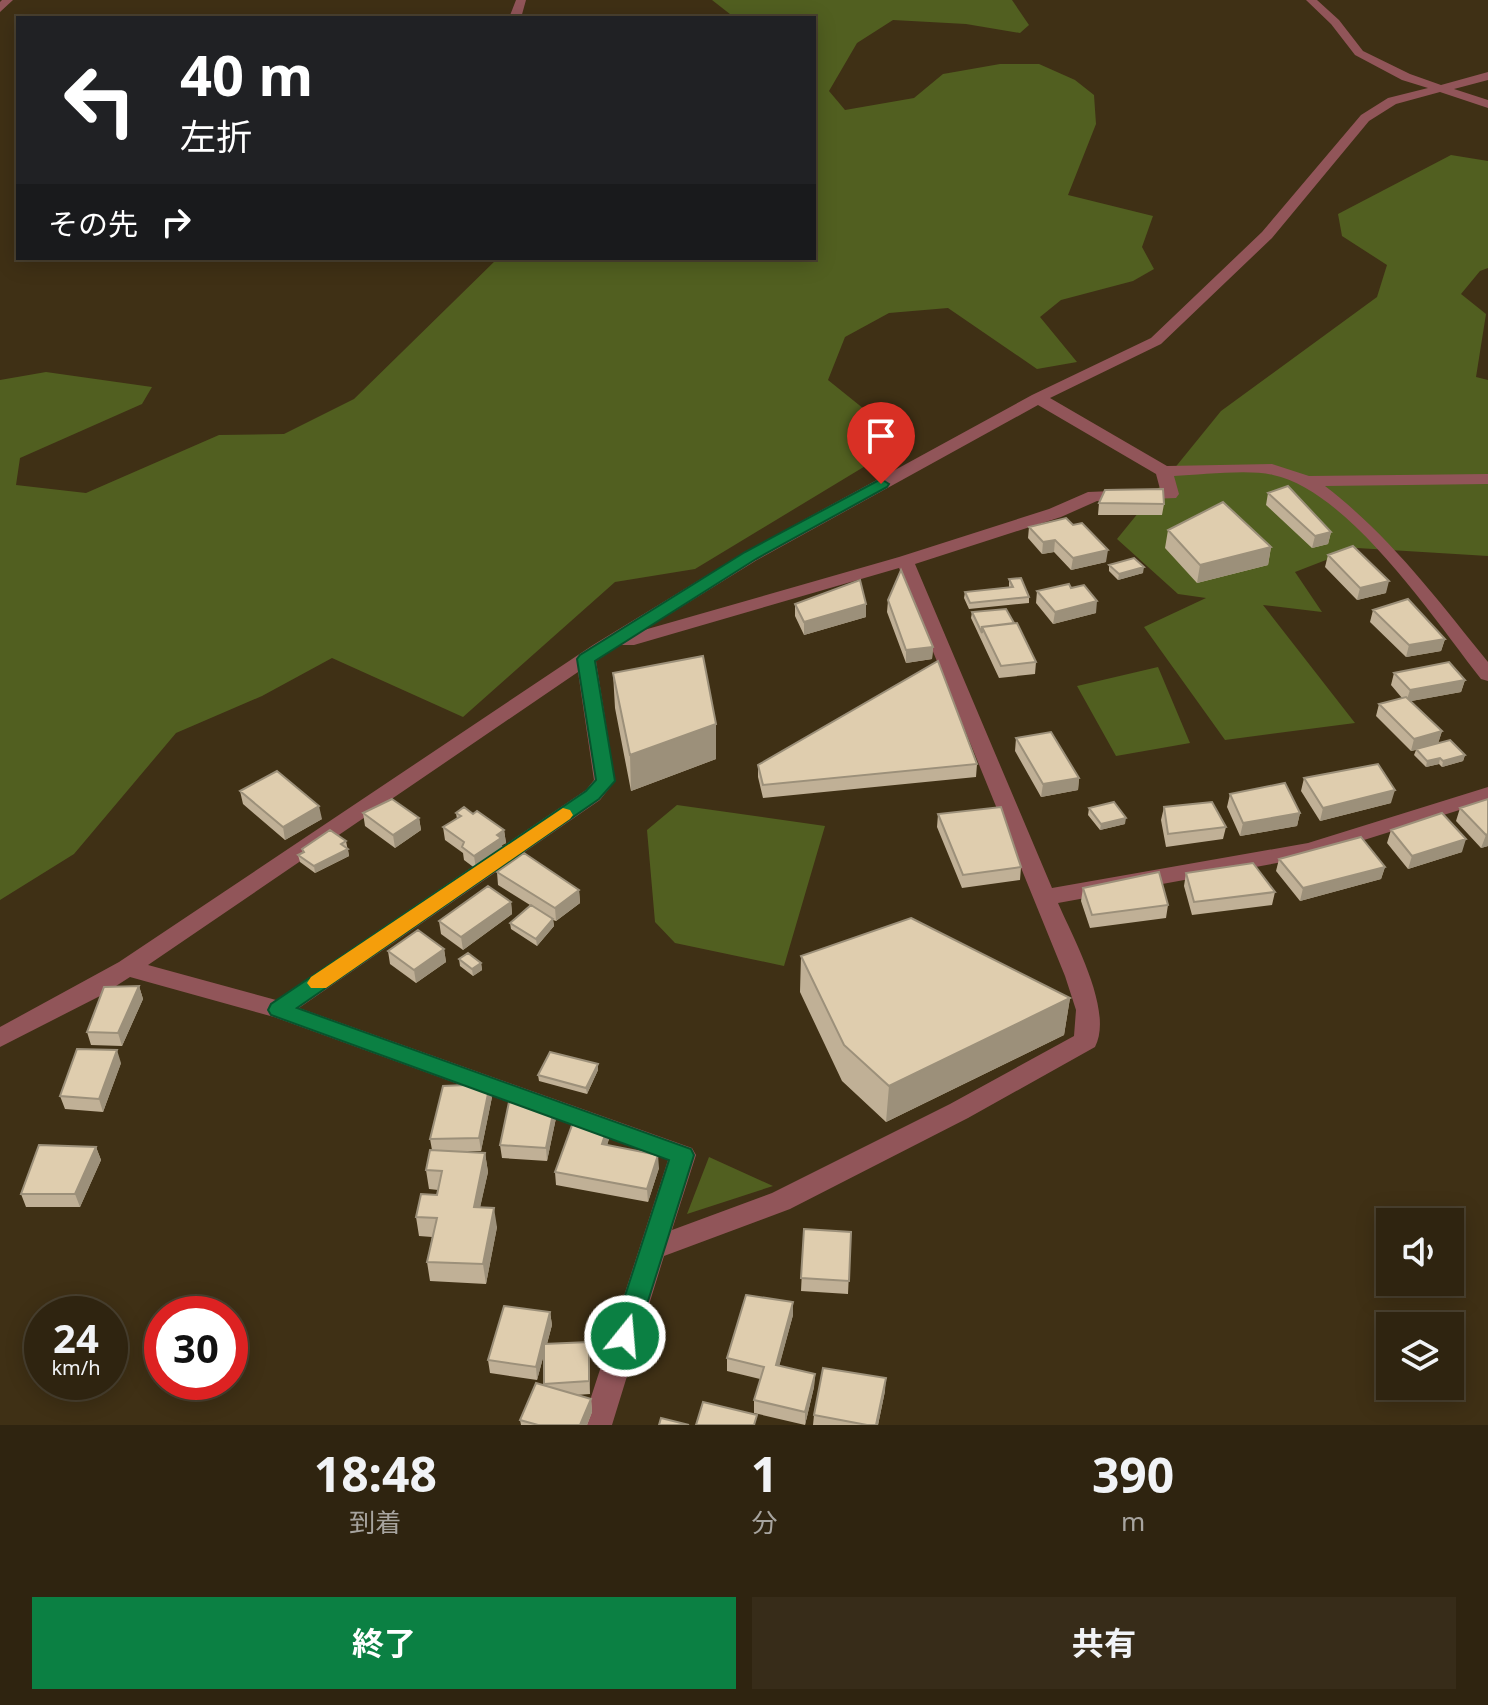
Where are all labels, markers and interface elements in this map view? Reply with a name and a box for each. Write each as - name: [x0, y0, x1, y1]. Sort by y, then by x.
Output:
- text: 40 m: [180, 36, 313, 112]
- icon: left: [48, 48, 152, 152]
- text: 左折: [180, 112, 252, 161]
- icon: right: [154, 200, 198, 244]
- text: その先: [48, 203, 138, 244]
- pin: [847, 402, 915, 484]
- icon: arrive: [859, 414, 903, 458]
- map controls: [1376, 1208, 1464, 1400]
- button: sound: [1376, 1208, 1464, 1296]
- position arrow: [583, 1294, 667, 1378]
- speed limit sign: 30: [144, 1296, 248, 1400]
- text: 24: [53, 1310, 99, 1365]
- button: layers: [1376, 1312, 1464, 1400]
- text: km/h: [51, 1354, 101, 1381]
- text: 18:48: [314, 1441, 437, 1506]
- text: 1: [751, 1441, 778, 1506]
- text: 390: [1092, 1442, 1174, 1507]
- text: m: [1121, 1503, 1145, 1539]
- text: 到着: [349, 1504, 401, 1540]
- text: 分: [751, 1504, 777, 1540]
- button: 終了: [32, 1597, 736, 1689]
- button: 共有: [752, 1597, 1456, 1689]

